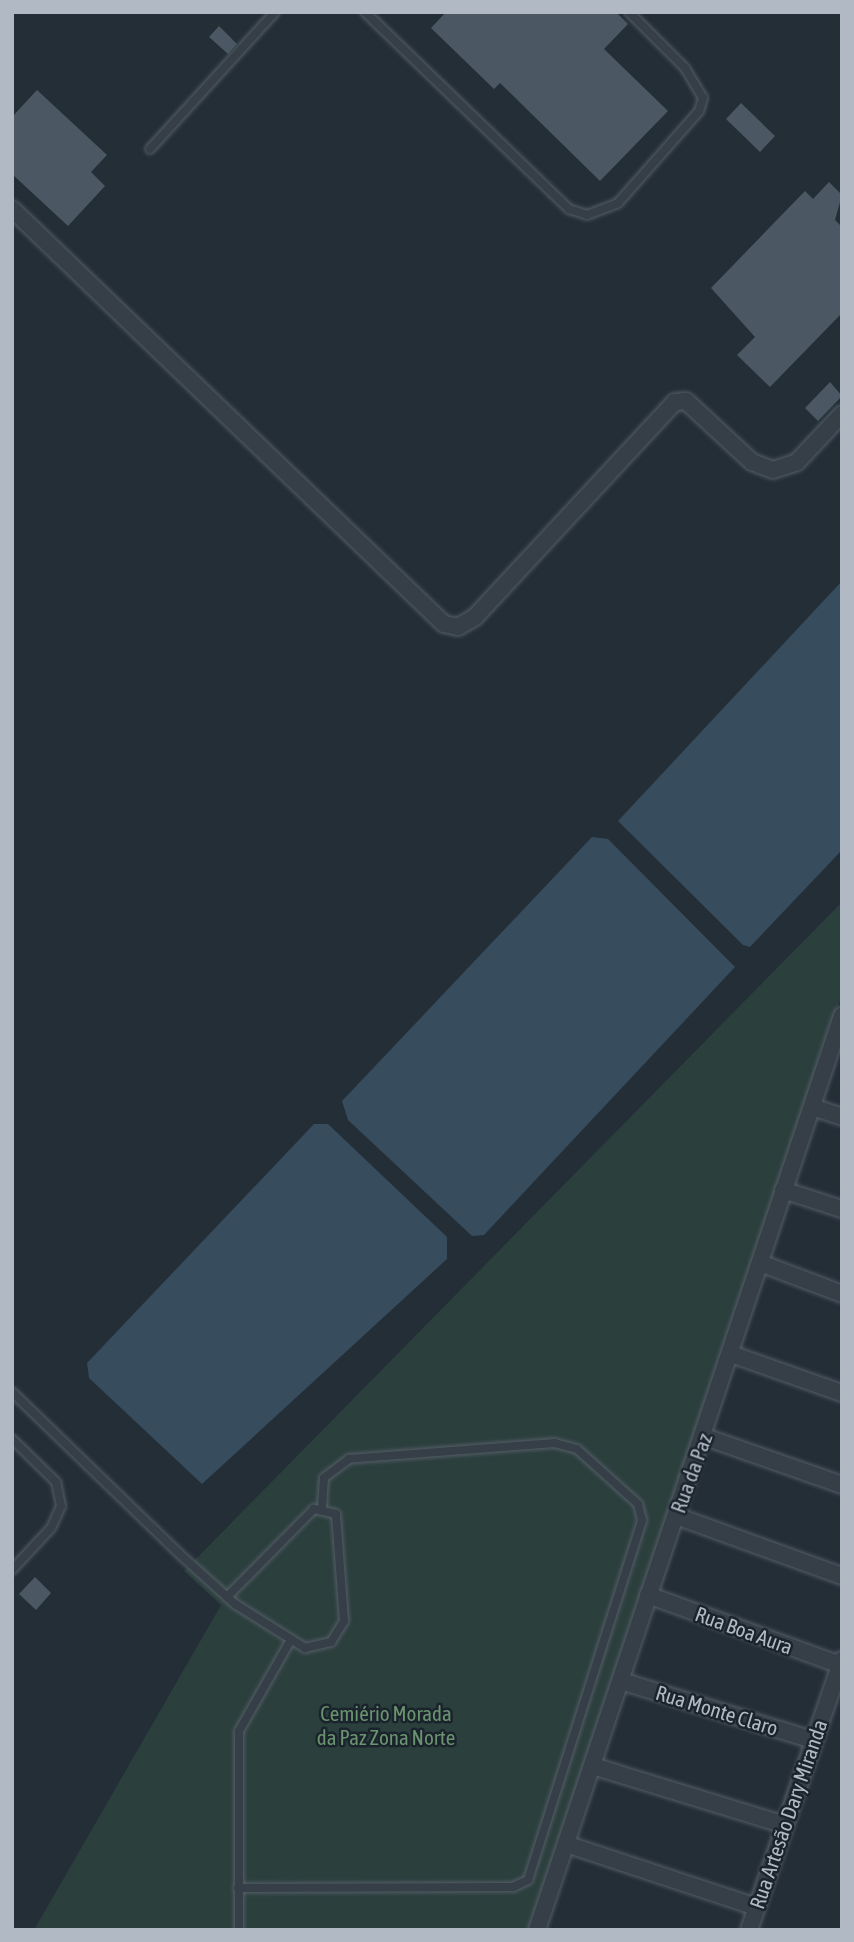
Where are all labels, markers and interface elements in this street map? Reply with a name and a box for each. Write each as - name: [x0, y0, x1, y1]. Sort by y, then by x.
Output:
- street label: Rua da Paz: [665, 1430, 717, 1516]
- street label: Rua Boa Aura: [692, 1601, 796, 1659]
- street label: Rua Monte Claro: [653, 1679, 781, 1741]
- park label: Cemiério Morada da Paz Zona Norte: [317, 1700, 455, 1750]
- street label: Rua Artesão Dary Miranda: [744, 1716, 832, 1912]

